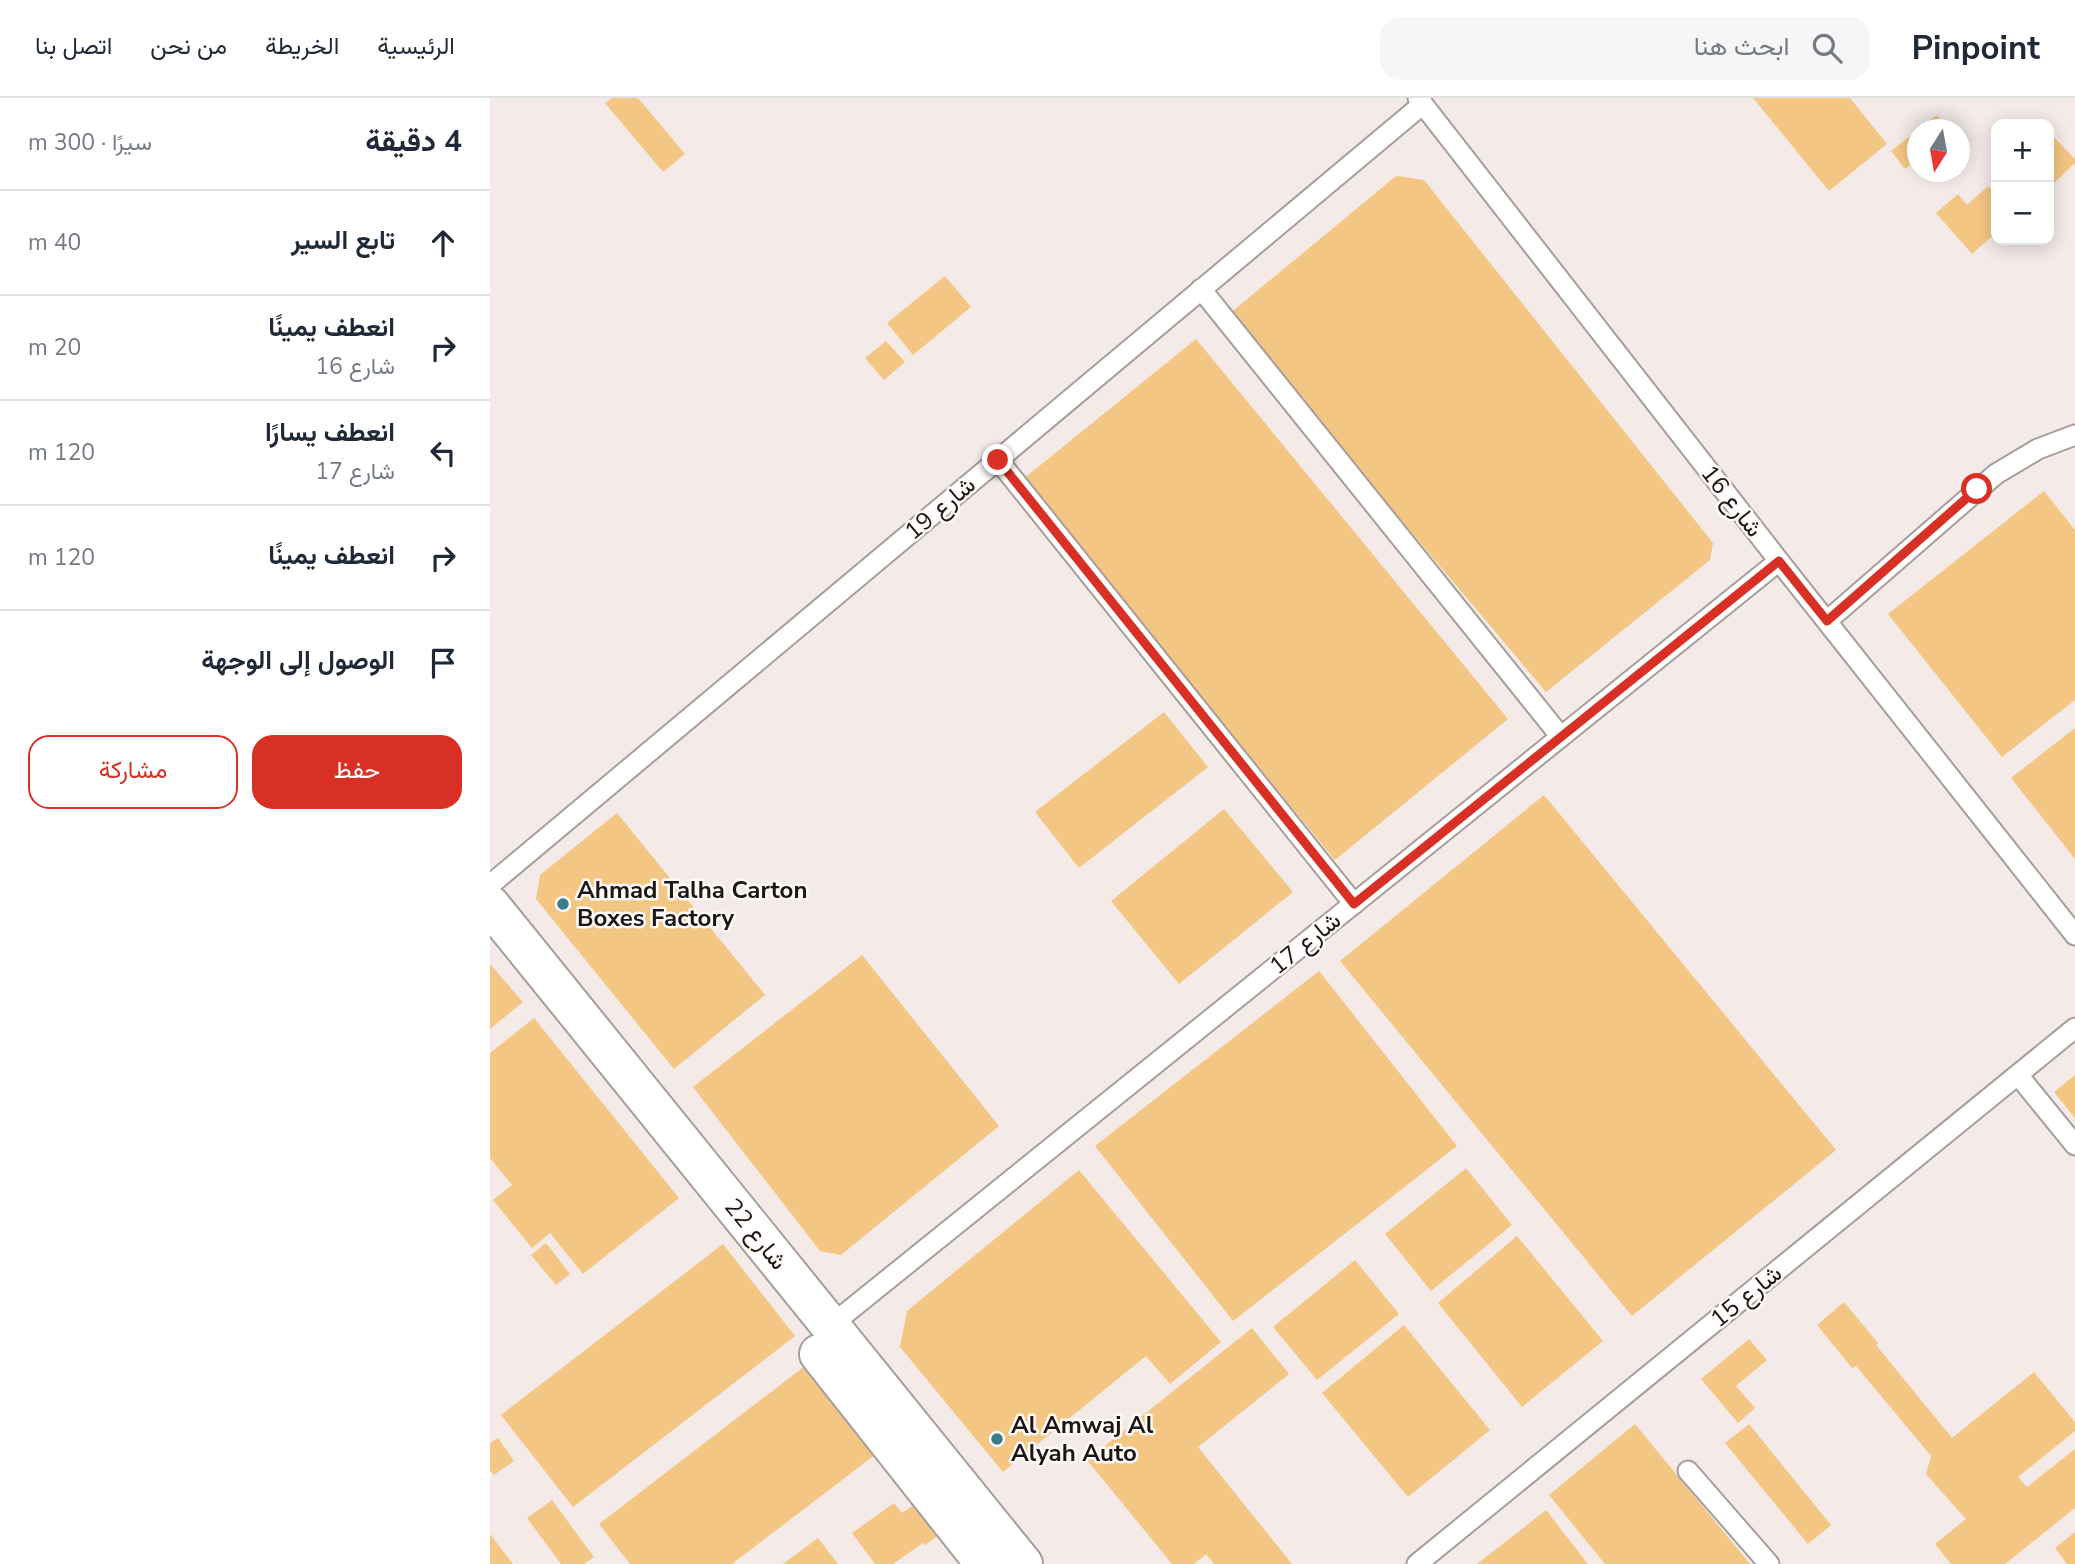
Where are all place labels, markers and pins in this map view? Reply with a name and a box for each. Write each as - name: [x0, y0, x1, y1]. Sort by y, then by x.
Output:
- place label: Ahmad Talha Carton Boxes Factory: [577, 874, 807, 934]
- marker: Ahmad Talha Carton Boxes Factory: [555, 896, 571, 912]
- place label: Al Amwaj Al Alyah Auto: [1011, 1409, 1154, 1469]
- marker: Al Amwaj Al Alyah Auto: [989, 1431, 1005, 1447]

